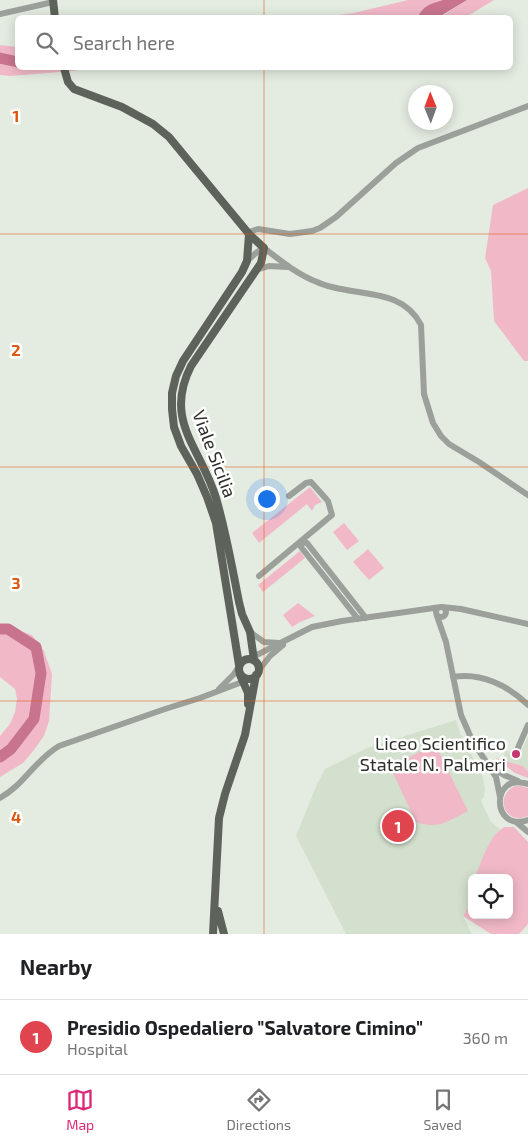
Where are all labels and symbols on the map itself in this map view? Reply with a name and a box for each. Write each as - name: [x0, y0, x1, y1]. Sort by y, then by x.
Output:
- north arrow: [408, 85, 453, 130]
- text: 1: [13, 106, 19, 125]
- text: 2: [11, 340, 21, 359]
- street label: Viale Sicilia: [188, 407, 242, 500]
- your location: [254, 486, 280, 512]
- text: 3: [11, 573, 21, 592]
- place label: Liceo Scientifico Statale N. Palmeri: [360, 732, 506, 775]
- marker: Liceo Scientifico Statale N. Palmeri: [510, 748, 522, 760]
- text: 4: [11, 807, 21, 826]
- pin: 1: [382, 807, 414, 845]

